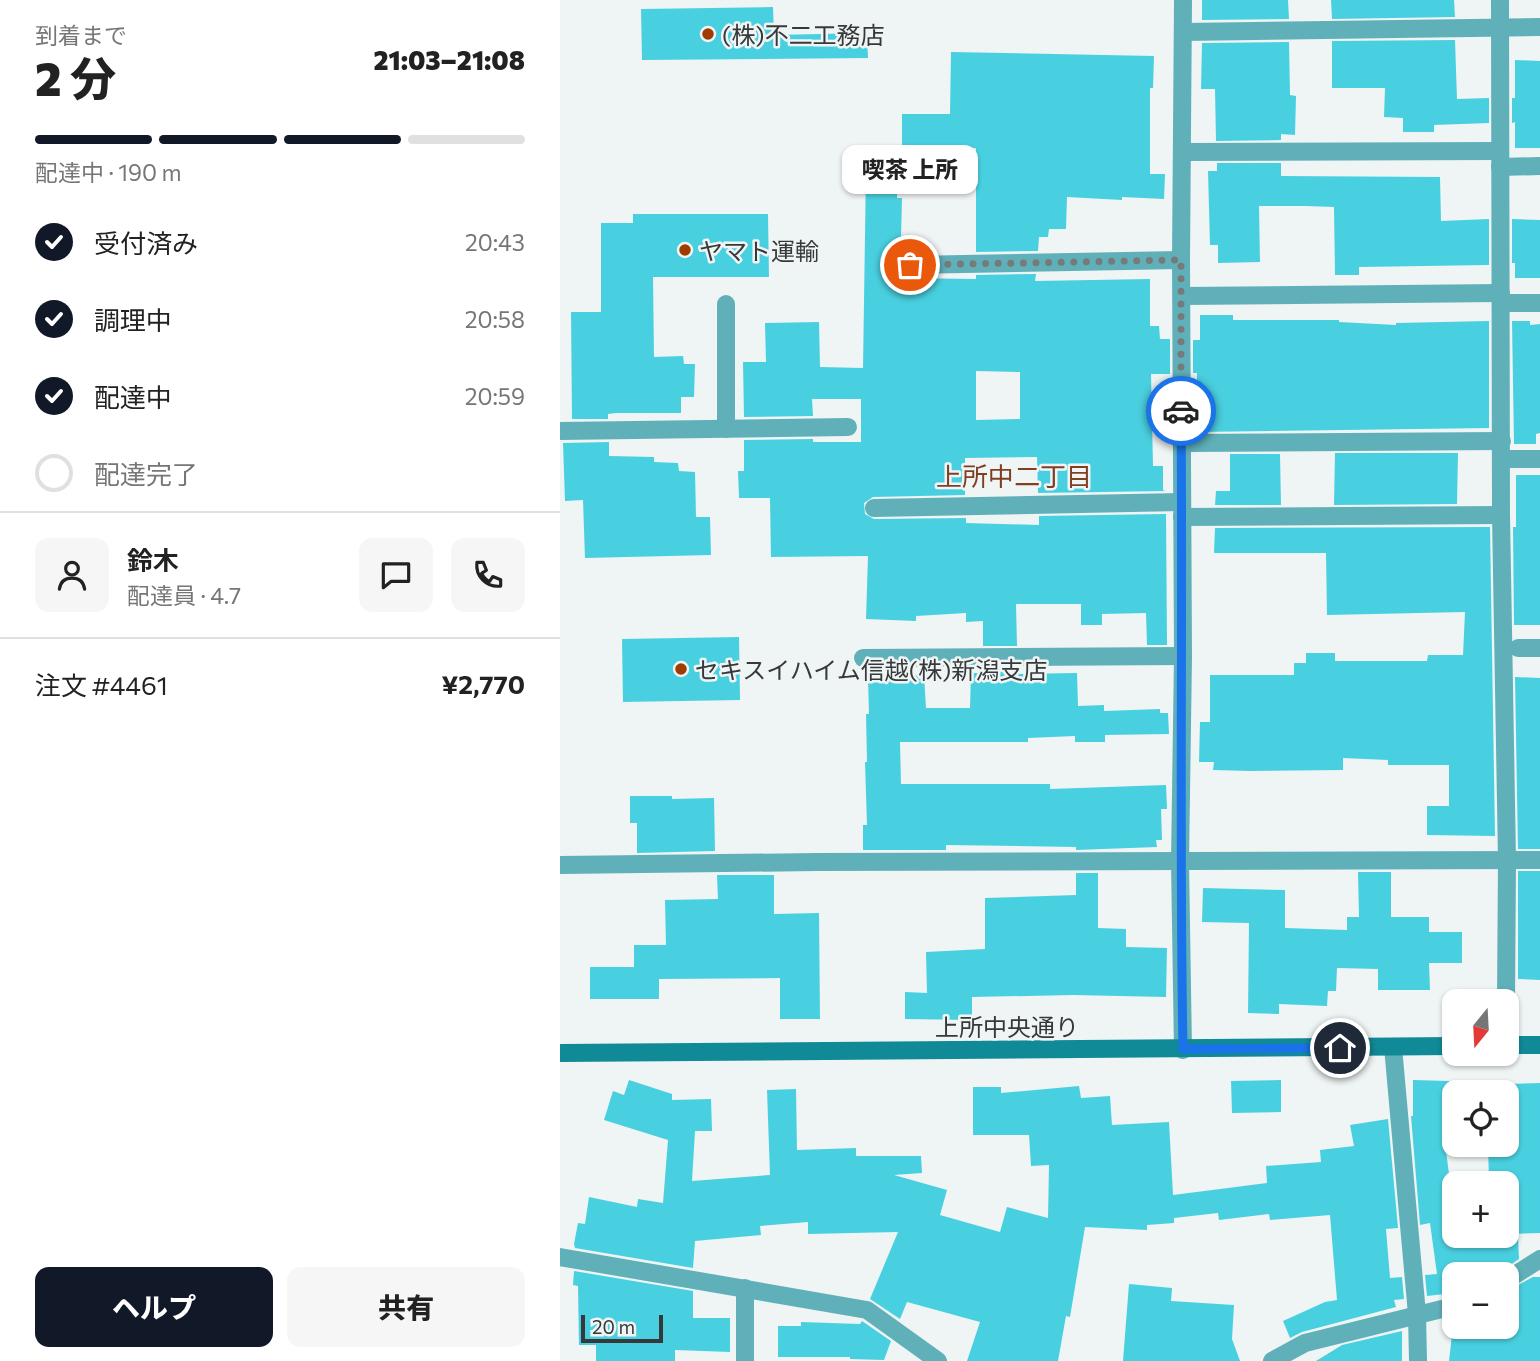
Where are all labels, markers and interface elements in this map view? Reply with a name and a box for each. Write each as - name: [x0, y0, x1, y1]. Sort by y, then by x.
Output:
- place label: (株)不二工務店: [722, 20, 884, 49]
- text: 到着まで: [35, 21, 127, 49]
- marker: (株)不二工務店: [700, 26, 716, 42]
- text: 21:03–21:08: [374, 44, 525, 75]
- text: 2 分: [35, 49, 116, 105]
- callout: 喫茶 上所: [842, 146, 978, 195]
- text: 喫茶 上所: [862, 155, 958, 183]
- text: 配達中 · 190 m: [35, 158, 182, 186]
- icon: check: [35, 223, 73, 261]
- text: 受付済み: [94, 227, 198, 258]
- text: 20:43: [465, 228, 525, 256]
- pin: [880, 235, 940, 295]
- place label: ヤマト運輸: [699, 236, 819, 265]
- marker: ヤマト運輸: [677, 242, 693, 258]
- icon: bag: [891, 246, 929, 284]
- icon: check: [35, 300, 73, 338]
- text: 調理中: [94, 304, 172, 335]
- text: 20:58: [465, 305, 525, 333]
- courier: [1146, 376, 1216, 446]
- icon: check: [35, 377, 73, 415]
- text: 配達中: [94, 381, 172, 412]
- text: 20:59: [465, 382, 525, 410]
- icon: car: [1162, 392, 1200, 430]
- text: 配達完了: [94, 458, 198, 489]
- district label: 上所中二丁目: [936, 460, 1092, 491]
- button: person: [35, 538, 109, 612]
- button: chat: [359, 538, 433, 612]
- button: phone: [451, 538, 525, 612]
- text: 鈴木: [127, 544, 179, 575]
- text: 配達員 · 4.7: [127, 581, 241, 609]
- place label: セキスイハイム信越(株)新潟支店: [695, 655, 1047, 684]
- marker: セキスイハイム信越(株)新潟支店: [673, 661, 689, 677]
- text: ¥2,770: [442, 668, 525, 699]
- text: 注文 #4461: [35, 669, 168, 700]
- north arrow: [1442, 989, 1519, 1066]
- map controls: [1442, 989, 1519, 1339]
- street label: 上所中央通り: [935, 1012, 1079, 1041]
- pin: [1310, 1018, 1370, 1078]
- icon: home: [1321, 1029, 1359, 1067]
- button: locate: [1442, 1080, 1519, 1157]
- button: +: [1442, 1171, 1519, 1248]
- button: −: [1442, 1262, 1519, 1339]
- button: ヘルプ: [35, 1267, 273, 1347]
- button: 共有: [287, 1267, 525, 1347]
- scale bar: [581, 1312, 663, 1344]
- text: 20 m: [592, 1315, 635, 1338]

